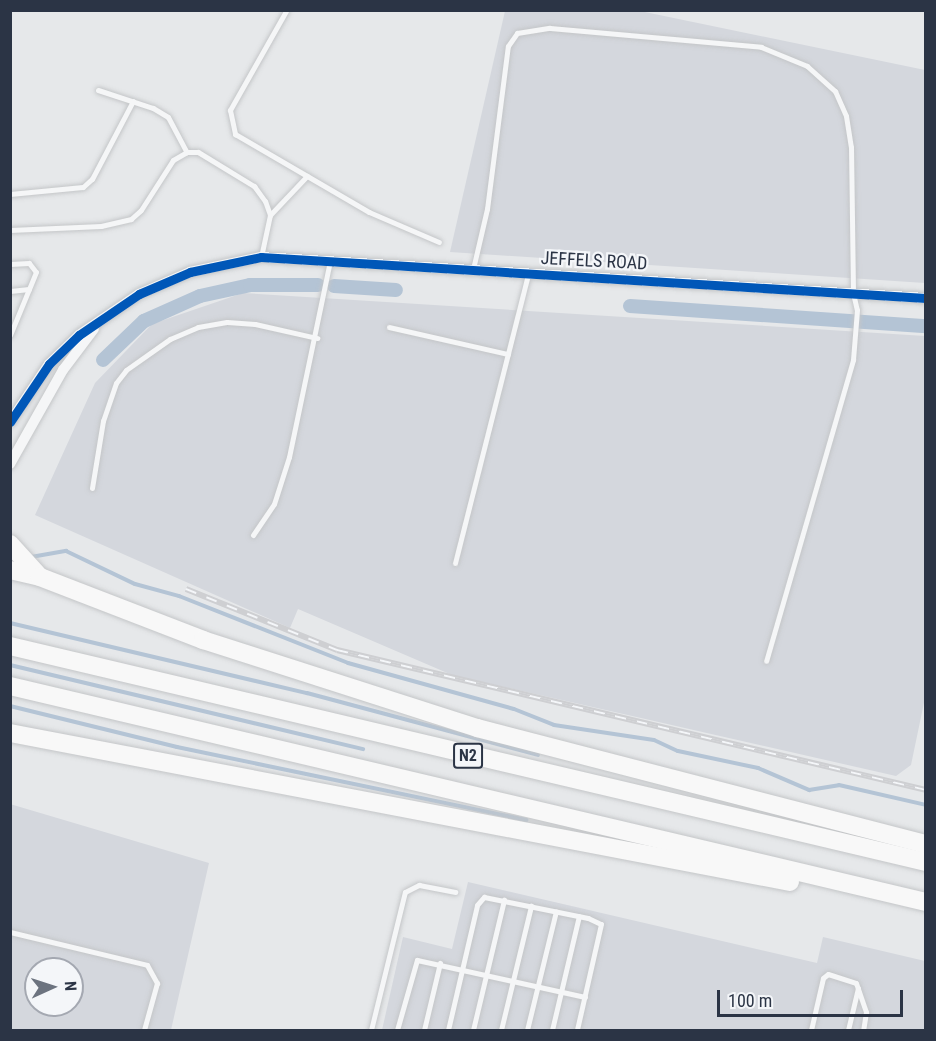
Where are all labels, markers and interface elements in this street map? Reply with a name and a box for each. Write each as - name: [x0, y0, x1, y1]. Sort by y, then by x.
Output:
- street label: JEFFELS ROAD: [540, 247, 648, 275]
- road number: N2: [453, 743, 483, 769]
- north arrow: [24, 957, 84, 1017]
- scale bar: [720, 978, 906, 1016]
- text: N: [61, 981, 80, 992]
- text: 100 m: [728, 990, 772, 1011]

